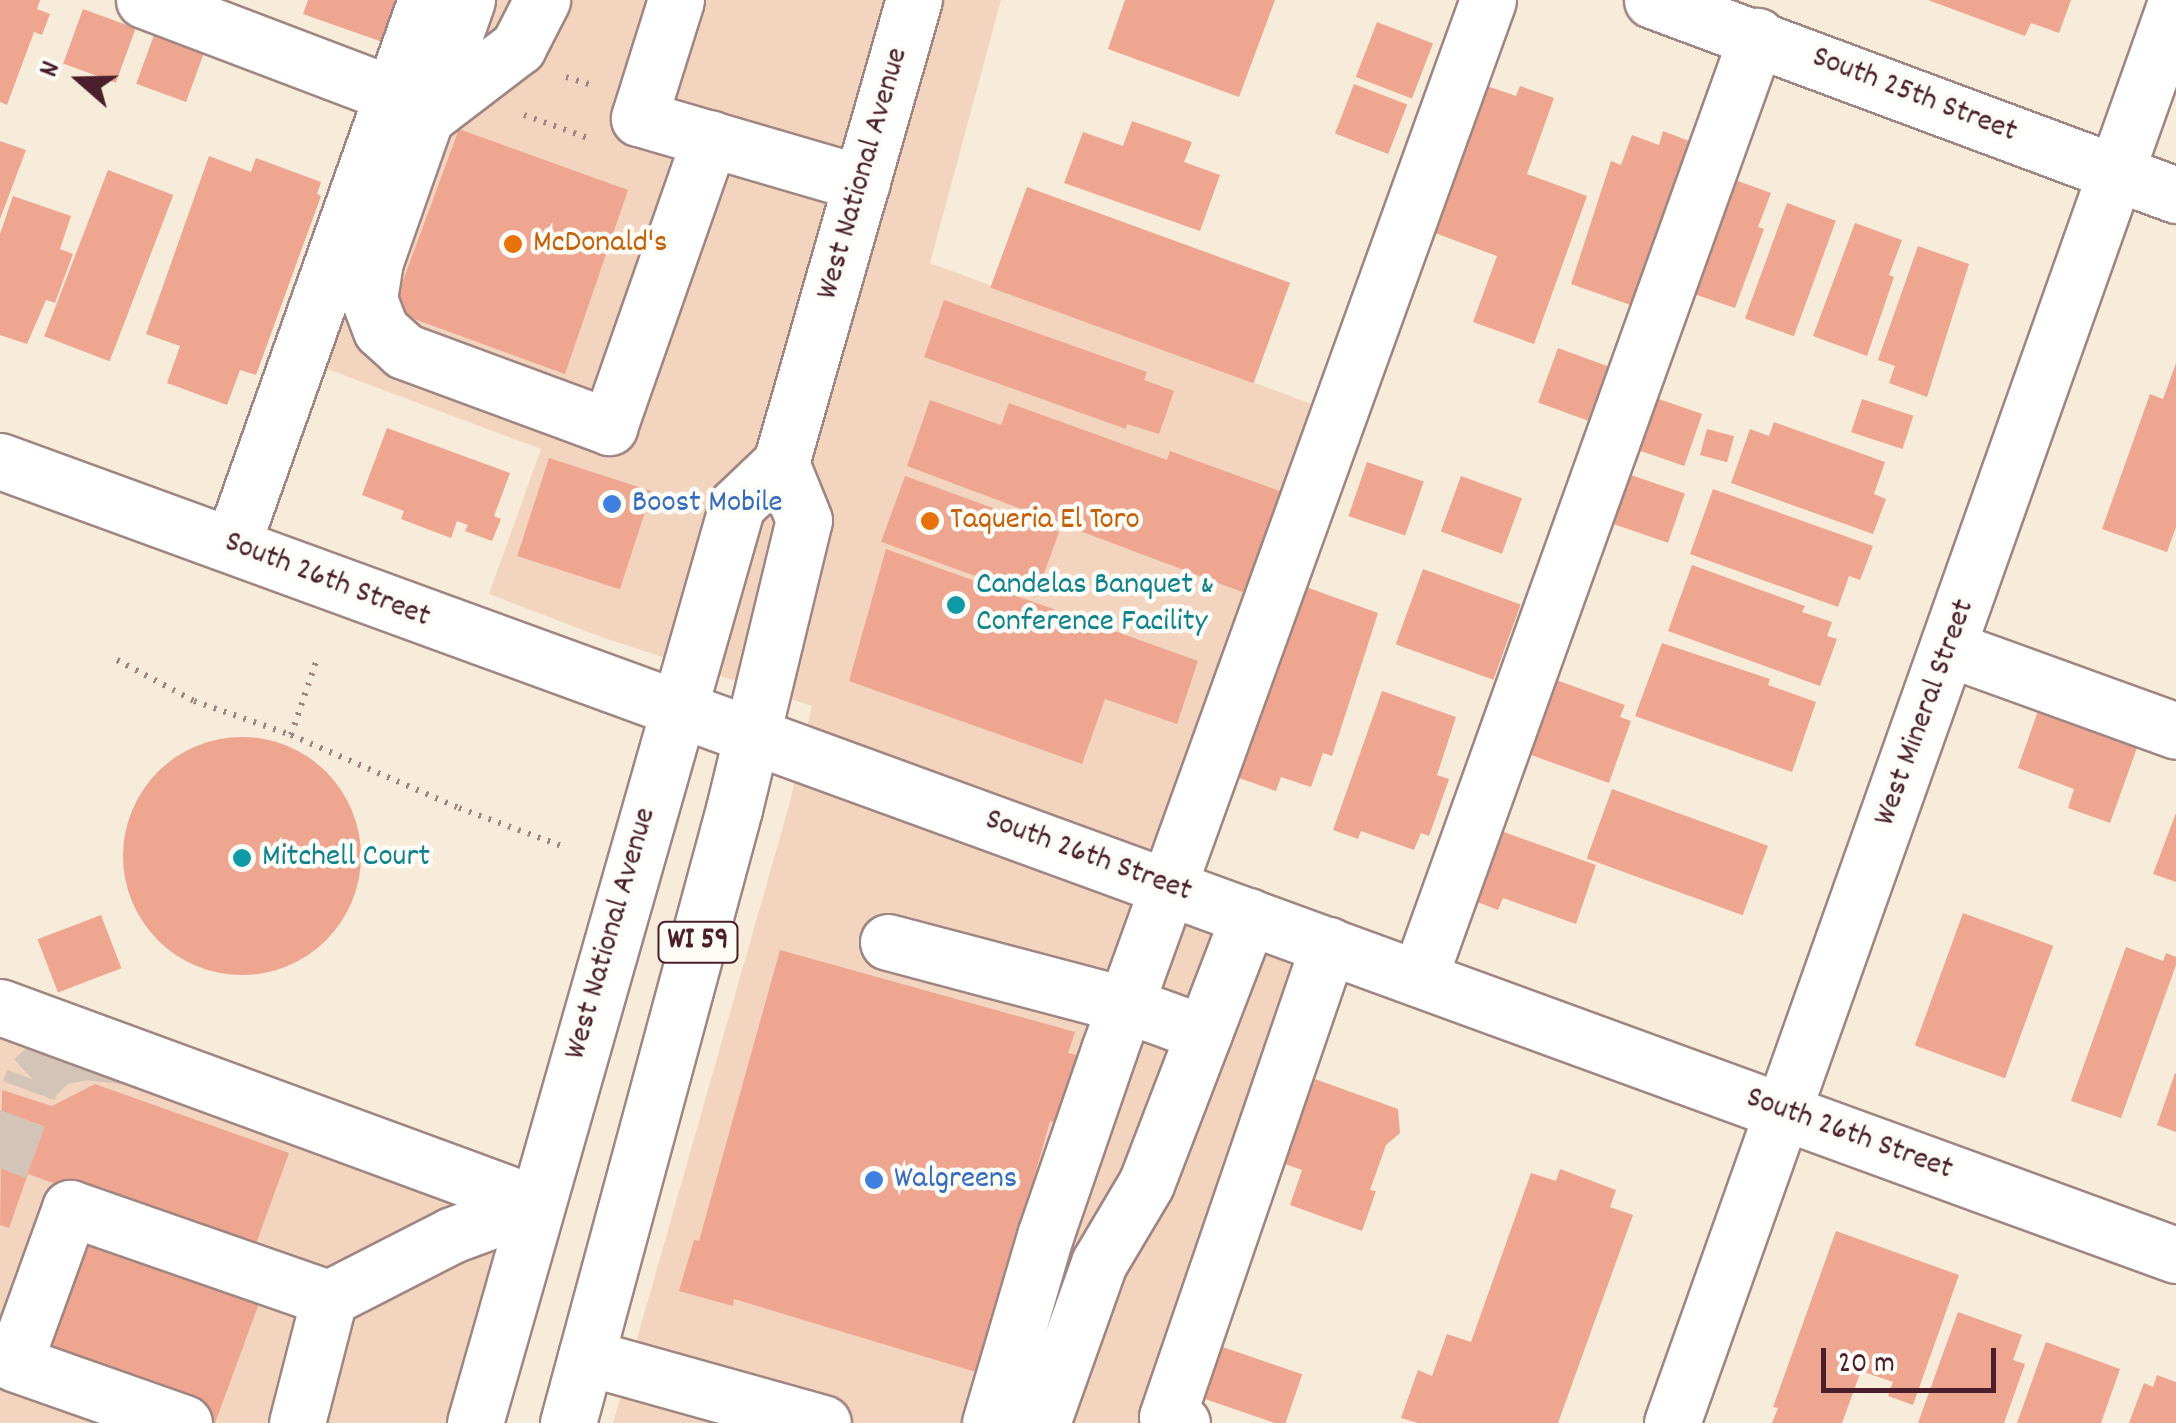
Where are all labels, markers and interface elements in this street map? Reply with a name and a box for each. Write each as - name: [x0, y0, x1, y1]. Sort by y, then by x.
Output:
- north arrow: [30, 30, 130, 130]
- street label: South 25th Street: [1806, 39, 2022, 153]
- street label: West National Avenue: [810, 44, 918, 304]
- text: N: [31, 56, 73, 83]
- place label: McDonald's: [533, 225, 668, 263]
- marker: McDonald's: [502, 233, 524, 255]
- place label: Boost Mobile: [632, 485, 783, 523]
- marker: Boost Mobile: [601, 493, 623, 515]
- place label: Taqueria El Toro: [950, 502, 1140, 540]
- marker: Taqueria El Toro: [919, 510, 941, 532]
- street label: South 26th Street: [219, 524, 435, 638]
- place label: Candelas Banquet & Conference Facility: [976, 568, 1214, 643]
- marker: Candelas Banquet & Conference Facility: [945, 594, 967, 616]
- street label: West Mineral Street: [1867, 595, 1985, 831]
- street label: South 26th Street: [979, 802, 1197, 912]
- street label: West National Avenue: [558, 804, 666, 1064]
- place label: Mitchell Court: [262, 839, 430, 877]
- marker: Mitchell Court: [231, 847, 253, 869]
- road number: WI 59: [656, 917, 740, 967]
- street label: South 26th Street: [1740, 1080, 1958, 1190]
- place label: Walgreens: [894, 1161, 1017, 1199]
- marker: Walgreens: [863, 1169, 885, 1191]
- scale bar: [1826, 1328, 2001, 1390]
- text: 20 m: [1838, 1344, 1895, 1387]

